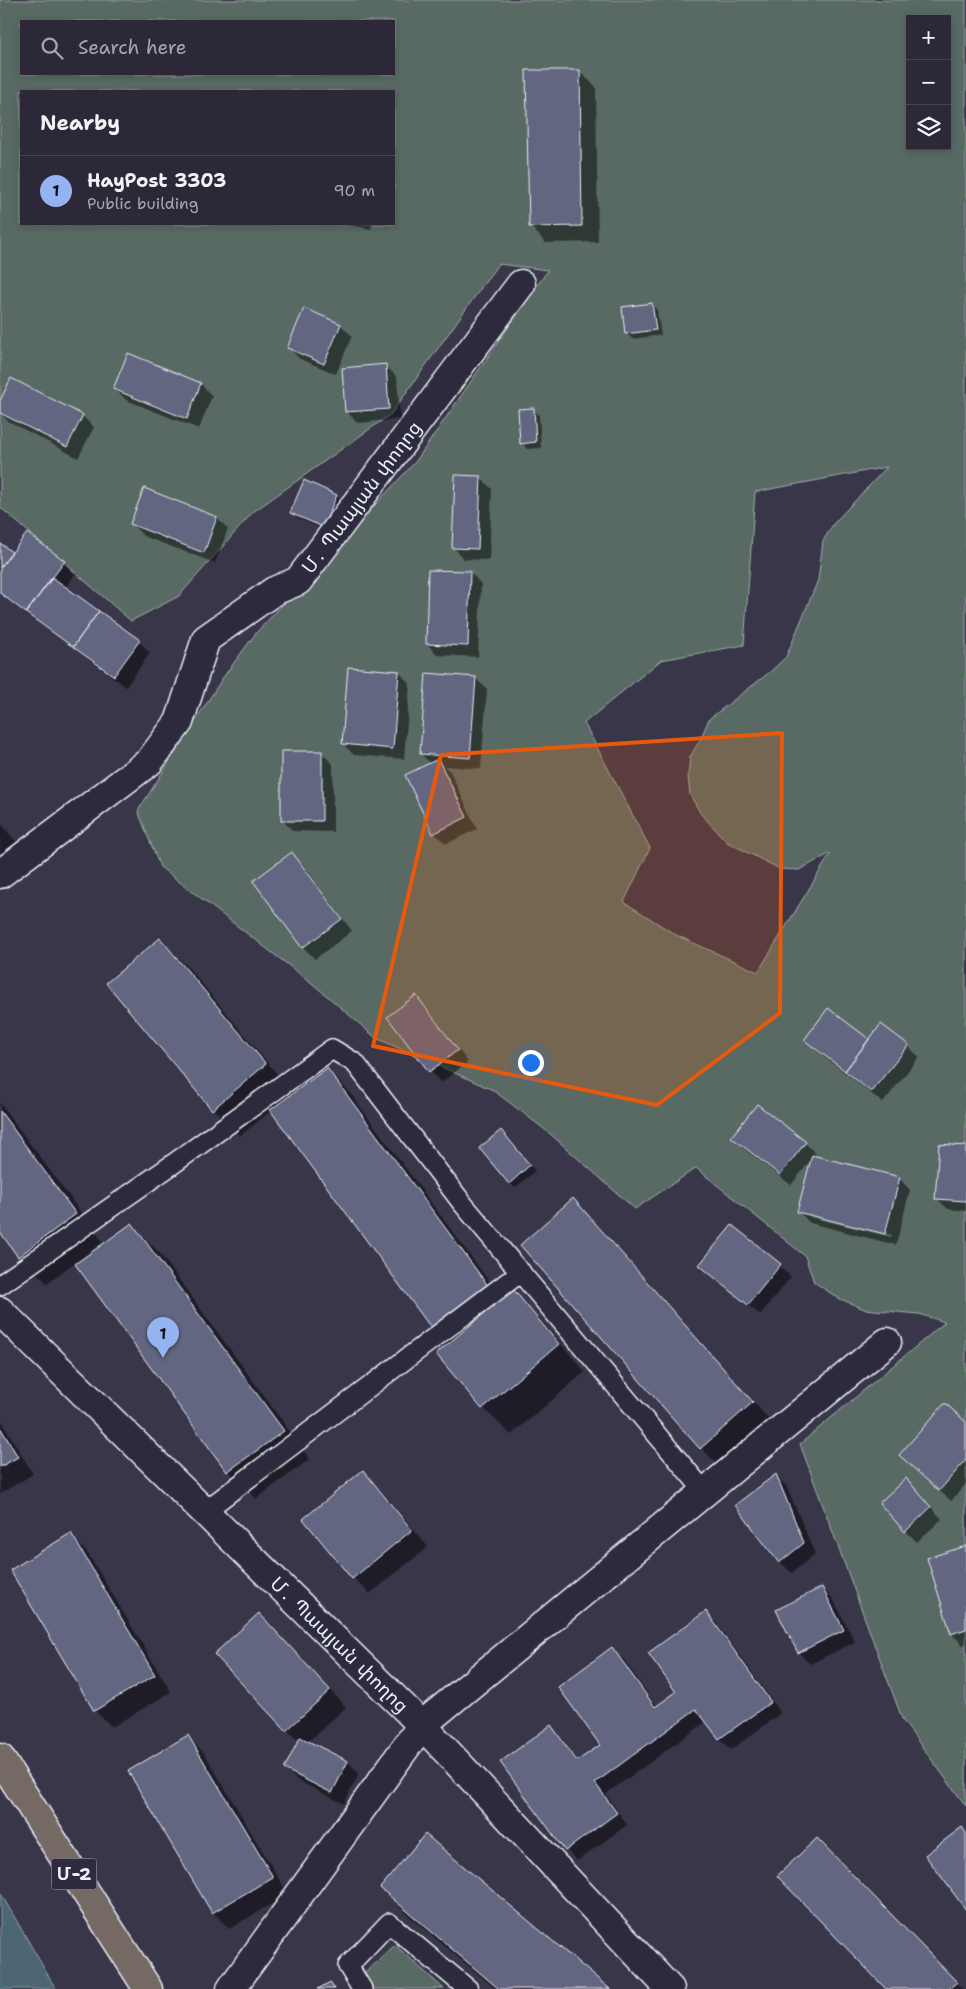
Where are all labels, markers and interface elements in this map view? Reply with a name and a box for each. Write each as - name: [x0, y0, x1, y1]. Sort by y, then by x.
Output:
- map controls: [906, 15, 951, 150]
- button: +: [906, 15, 951, 60]
- search box: [20, 20, 395, 75]
- icon: search: [38, 34, 66, 62]
- text: Search here: [78, 35, 187, 60]
- button: −: [906, 60, 951, 105]
- button: layers: [906, 105, 951, 150]
- text: Nearby: [40, 109, 120, 137]
- text: HayPost 3303: [87, 168, 226, 193]
- text: 1: [52, 180, 60, 201]
- text: 90 m: [334, 180, 375, 201]
- text: Public building: [87, 193, 199, 214]
- street label: Մ․ Պապյան փողոց: [296, 416, 427, 579]
- your location: [518, 1050, 544, 1076]
- pin: 1: [147, 1317, 179, 1358]
- street label: Մ․ Պապյան փողոց: [265, 1571, 414, 1718]
- road number: Մ-2: [52, 1858, 96, 1890]

